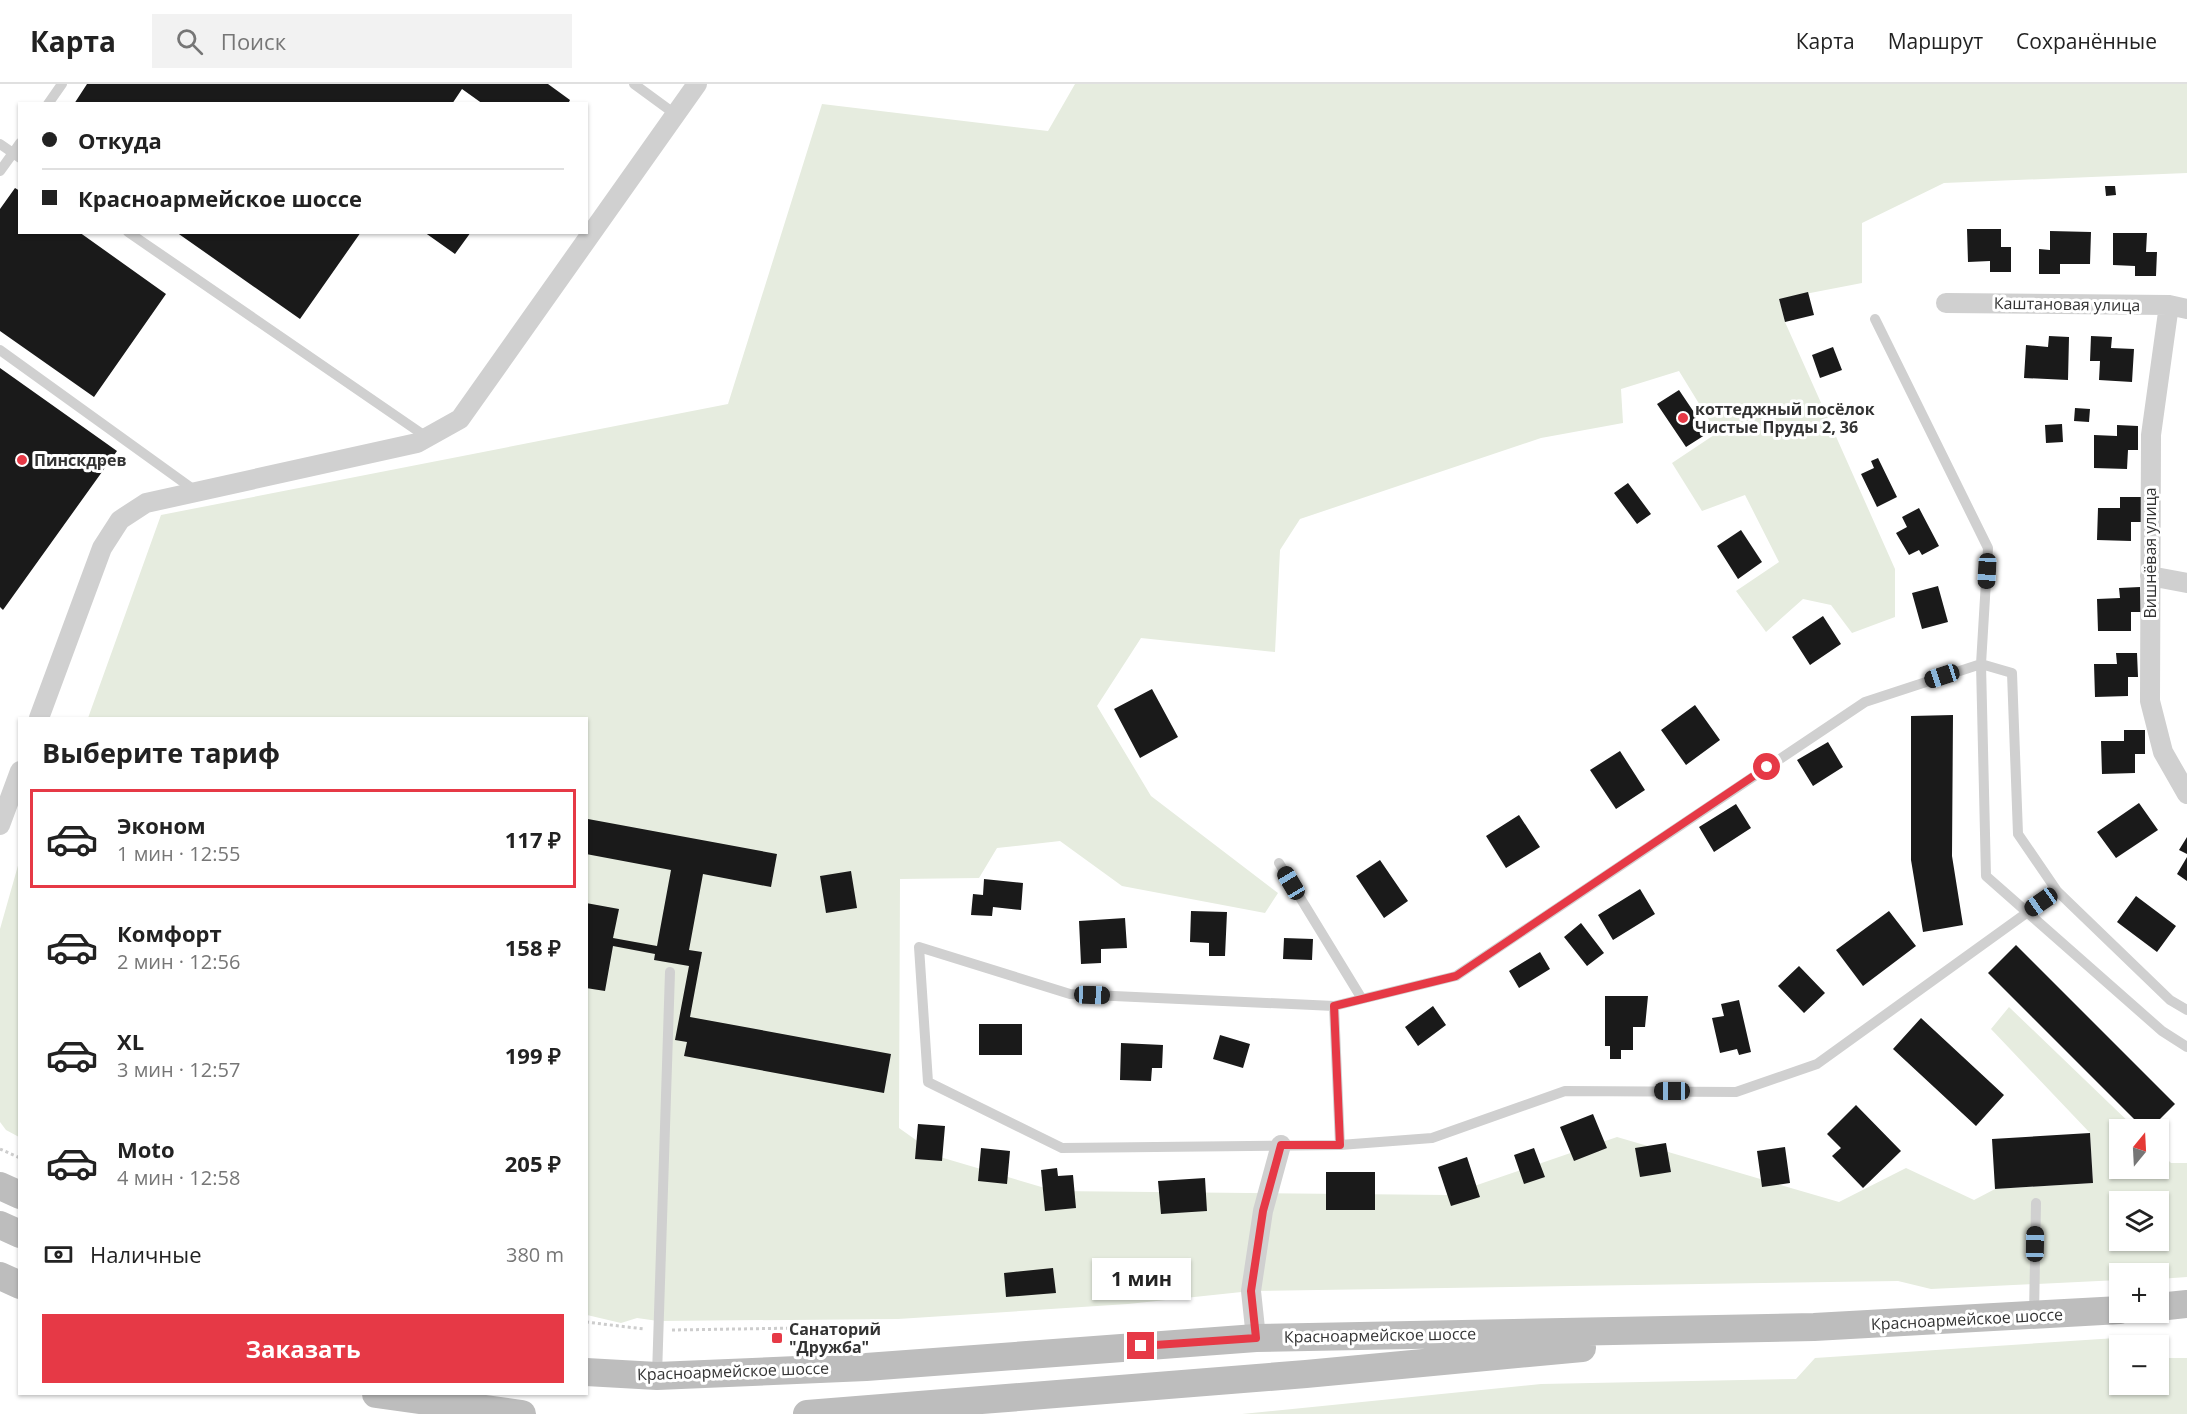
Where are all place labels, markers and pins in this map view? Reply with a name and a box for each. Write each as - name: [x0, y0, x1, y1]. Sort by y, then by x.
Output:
- place label: коттеджный посёлок Чистые Пруды 2, 36: [1695, 398, 1875, 438]
- marker: коттеджный посёлок Чистые Пруды 2, 36: [1676, 411, 1690, 425]
- place label: Пинскдрев: [34, 449, 126, 471]
- marker: Пинскдрев: [15, 453, 29, 467]
- place label: Санаторий "Дружба": [789, 1318, 881, 1358]
- marker: Санаторий "Дружба": [770, 1331, 784, 1345]

